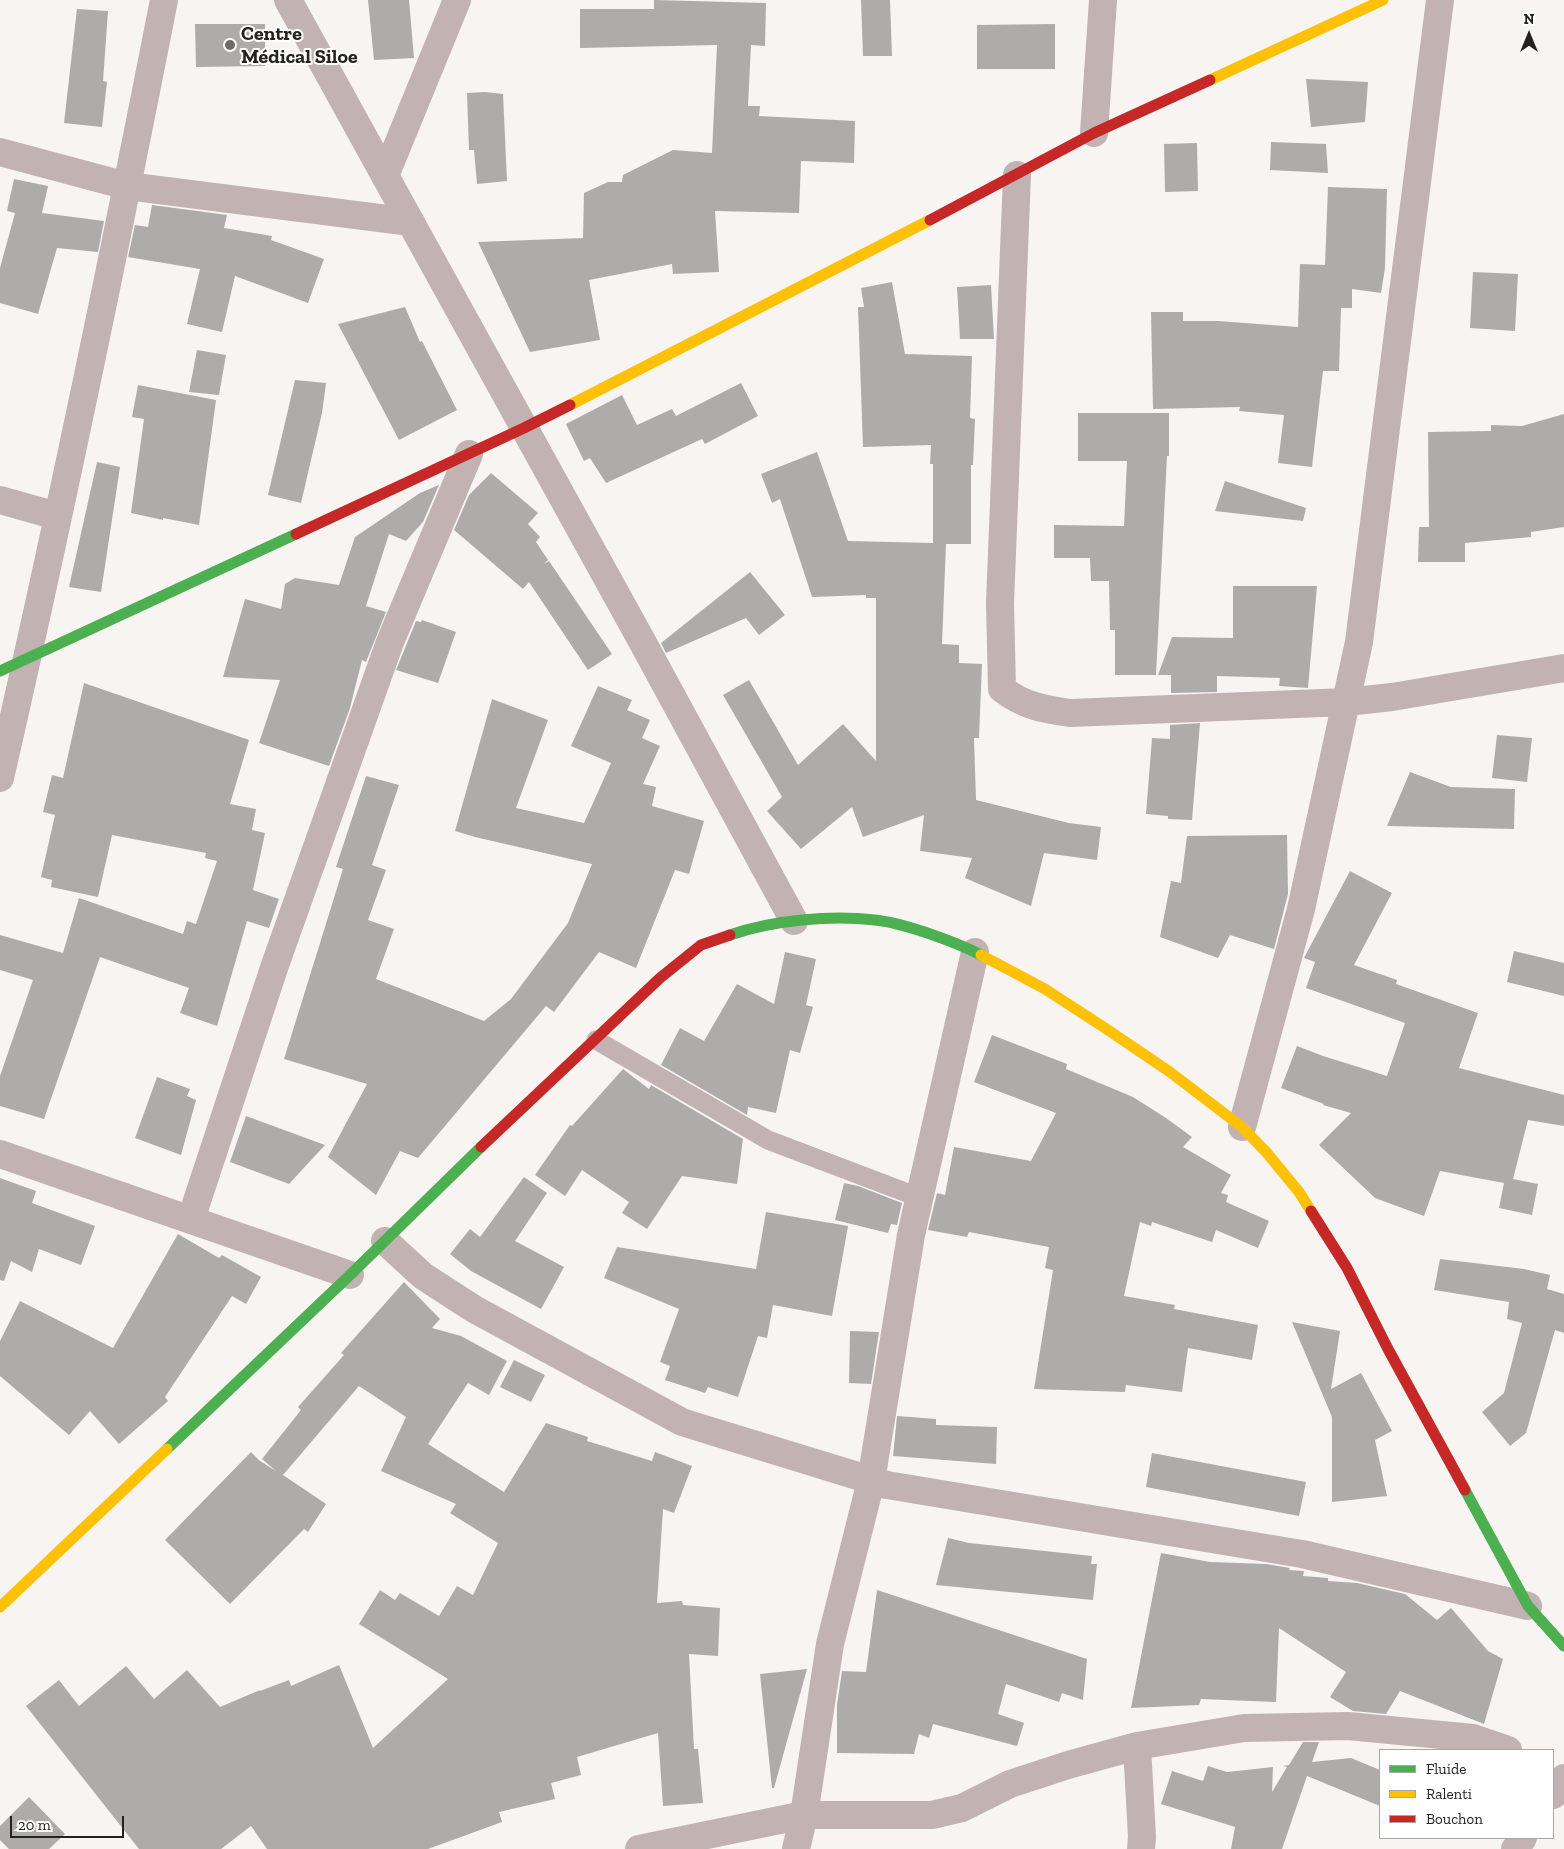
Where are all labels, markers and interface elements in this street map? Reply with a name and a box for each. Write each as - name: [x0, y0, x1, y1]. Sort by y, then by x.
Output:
- north arrow: [1504, 10, 1554, 60]
- text: N: [1524, 11, 1534, 28]
- place label: Centre Médical Siloe: [241, 22, 358, 69]
- marker: Centre Médical Siloe: [223, 38, 237, 52]
- legend: [1379, 1749, 1554, 1839]
- text: Fluide: [1426, 1760, 1466, 1778]
- text: Ralenti: [1426, 1785, 1472, 1803]
- scale bar: [12, 1806, 126, 1838]
- text: Bouchon: [1426, 1810, 1483, 1828]
- text: 20 m: [18, 1816, 51, 1834]

